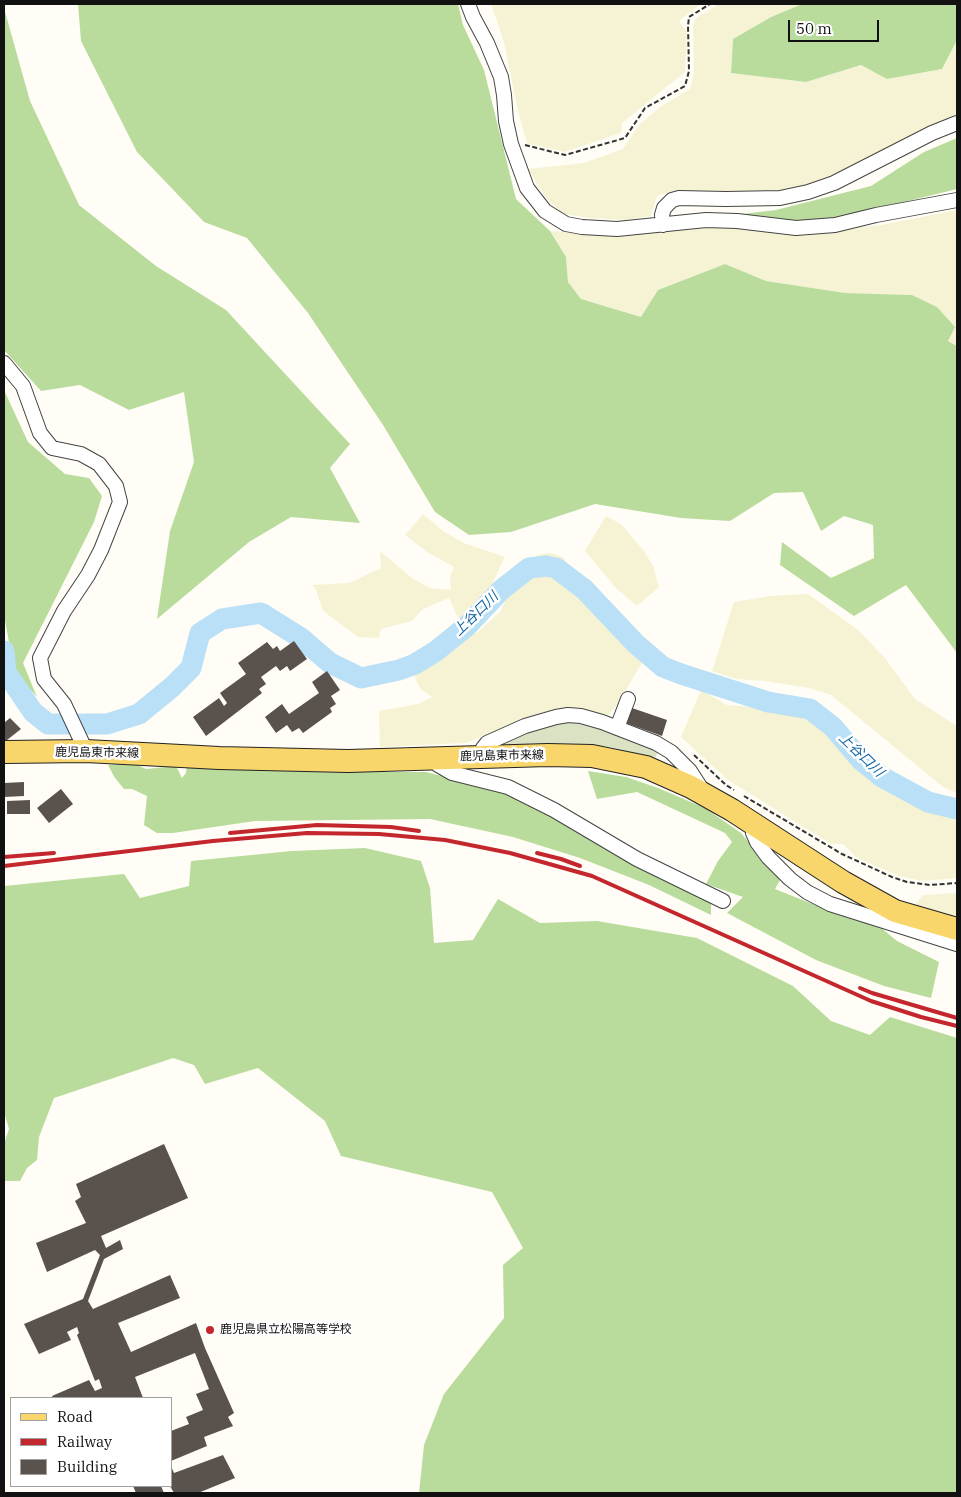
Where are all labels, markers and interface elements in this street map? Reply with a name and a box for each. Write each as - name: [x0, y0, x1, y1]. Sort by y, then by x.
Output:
- scale bar: [791, 10, 882, 42]
- text: 50 m: [796, 19, 832, 38]
- water label: 上谷口川: [450, 589, 502, 639]
- water label: 上谷口川: [835, 730, 887, 780]
- street label: 鹿児島東市来線: [55, 745, 139, 761]
- street label: 鹿児島東市来線: [460, 748, 544, 764]
- place label: 鹿児島県立松陽高等学校: [220, 1323, 352, 1337]
- marker: 鹿児島県立松陽高等学校: [204, 1324, 216, 1336]
- legend: [10, 1397, 172, 1487]
- text: Road: [57, 1407, 93, 1426]
- text: Railway: [57, 1432, 112, 1451]
- text: Building: [57, 1457, 117, 1476]

